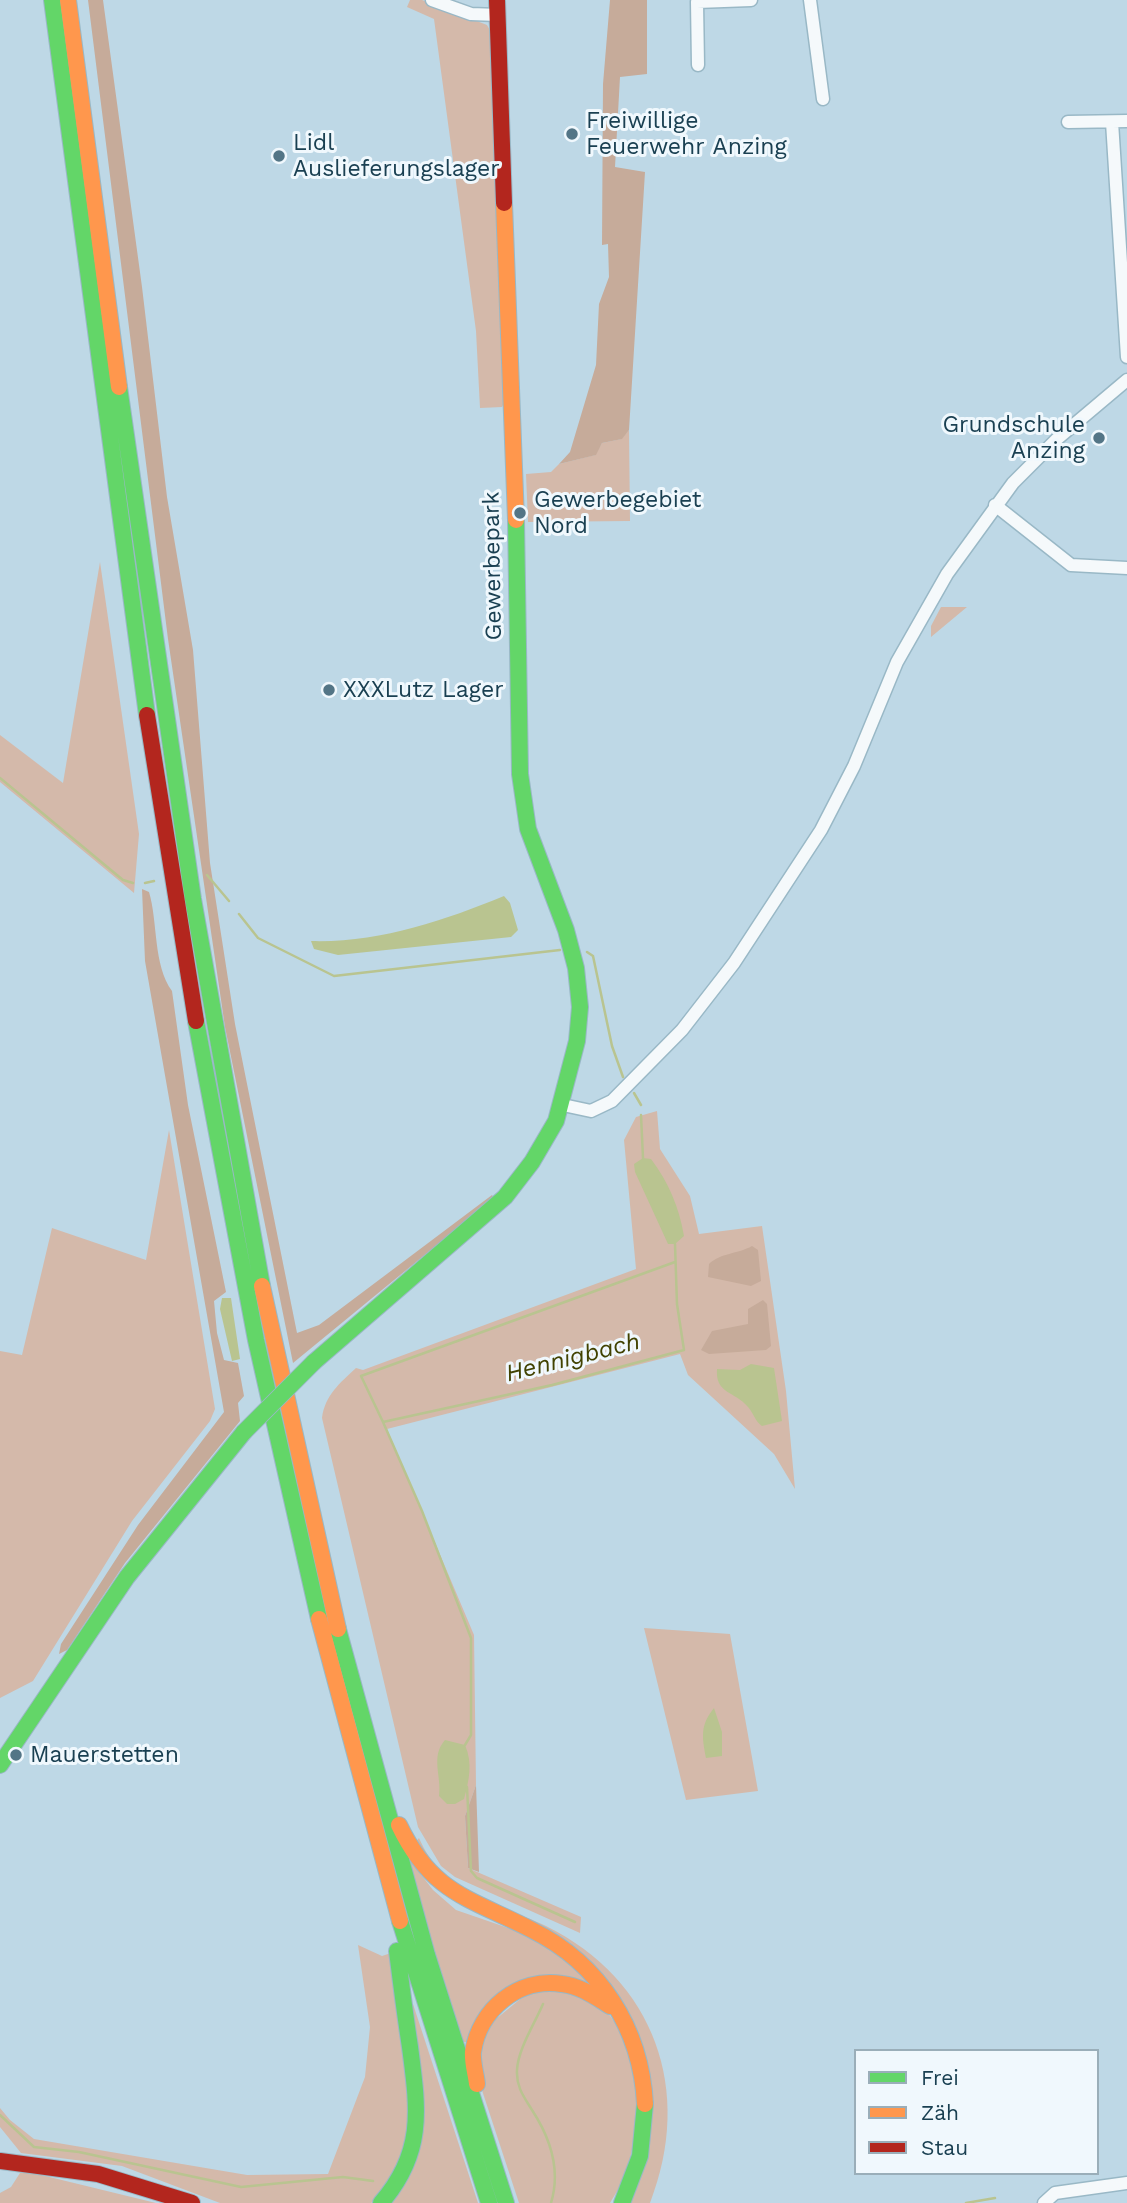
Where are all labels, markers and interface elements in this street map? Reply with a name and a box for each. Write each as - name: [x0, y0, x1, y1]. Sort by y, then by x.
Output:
- place label: Freiwillige Feuerwehr Anzing: [586, 107, 787, 161]
- marker: Freiwillige Feuerwehr Anzing: [564, 126, 580, 142]
- place label: Lidl Auslieferungslager: [293, 129, 500, 183]
- marker: Lidl Auslieferungslager: [271, 148, 287, 164]
- place label: Grundschule Anzing: [942, 411, 1085, 465]
- marker: Grundschule Anzing: [1091, 430, 1107, 446]
- place label: Gewerbegebiet Nord: [534, 486, 701, 540]
- street label: Gewerbepark: [478, 491, 508, 641]
- marker: Gewerbegebiet Nord: [512, 505, 528, 521]
- place label: XXXLutz Lager: [343, 676, 504, 704]
- marker: XXXLutz Lager: [321, 682, 337, 698]
- water label: Hennigbach: [503, 1327, 643, 1389]
- place label: Mauerstetten: [30, 1741, 179, 1769]
- marker: Mauerstetten: [8, 1747, 24, 1763]
- legend: [854, 2049, 1099, 2175]
- text: Frei: [921, 2065, 959, 2090]
- text: Zäh: [921, 2100, 959, 2125]
- text: Stau: [921, 2135, 968, 2160]

